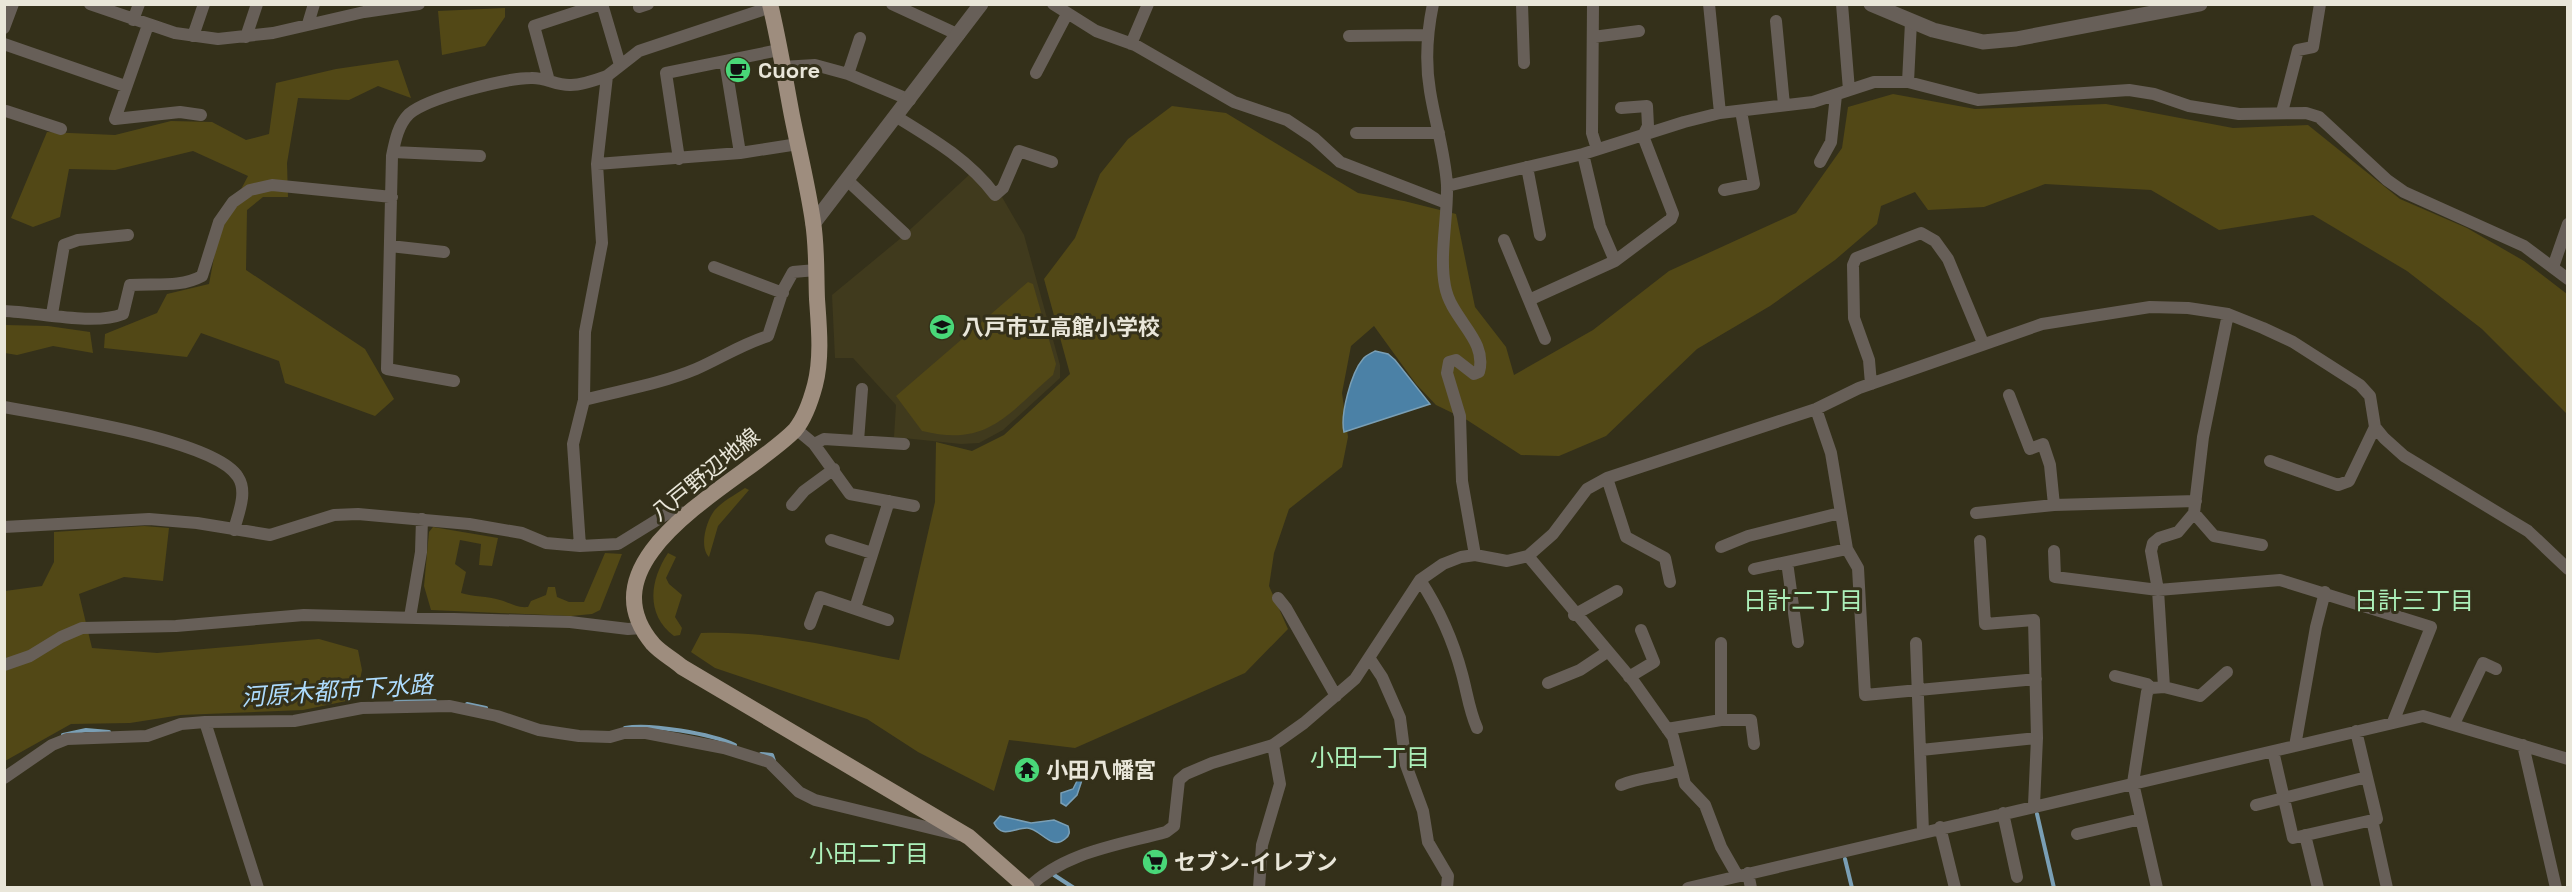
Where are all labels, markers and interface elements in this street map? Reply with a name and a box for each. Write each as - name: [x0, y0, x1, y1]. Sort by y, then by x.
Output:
- cafe icon: Cuore: [723, 55, 753, 85]
- place label: Cuore: [758, 56, 820, 84]
- school or university icon: 八戸市立高館小学校: [927, 312, 957, 342]
- place label: 八戸市立高館小学校: [962, 313, 1160, 341]
- street label: 八戸野辺地線: [645, 422, 765, 526]
- district label: 日計二丁目: [1743, 585, 1863, 616]
- district label: 日計三丁目: [2354, 585, 2474, 616]
- water label: 河原木都市下水路: [240, 668, 436, 713]
- district label: 小田一丁目: [1310, 742, 1430, 773]
- temple icon: 小田八幡宮: [1012, 755, 1042, 785]
- place label: 小田八幡宮: [1046, 756, 1156, 784]
- district label: 小田二丁目: [809, 838, 929, 869]
- supermarket icon: セブン-イレブン: [1140, 847, 1170, 877]
- place label: セブン-イレブン: [1174, 848, 1338, 876]

